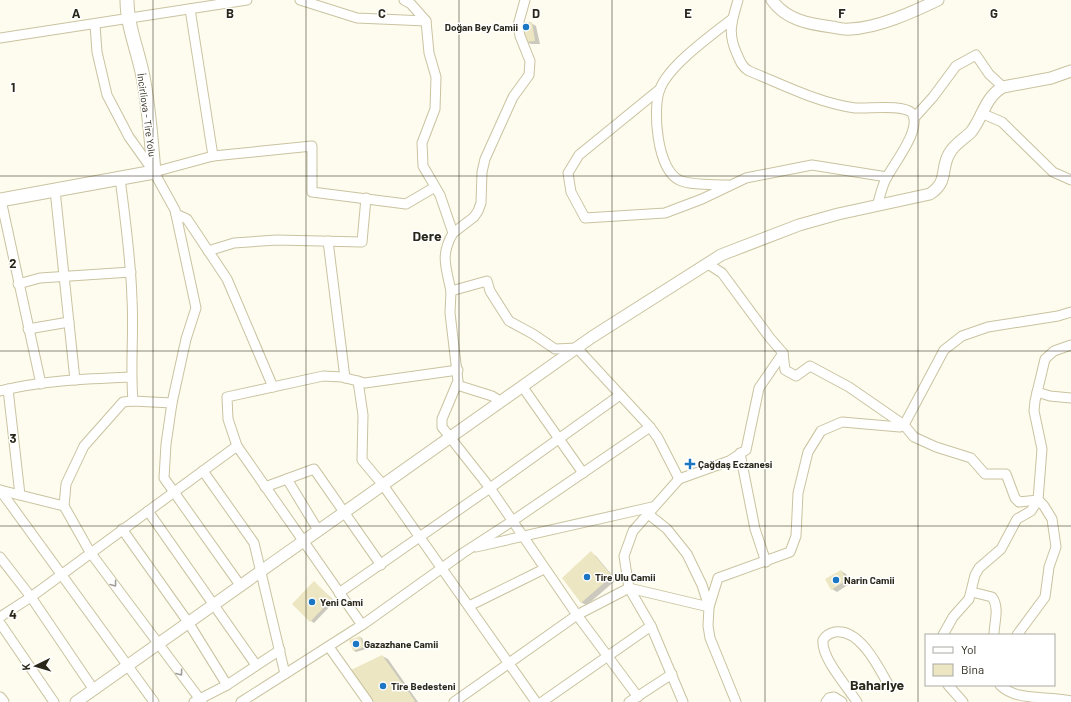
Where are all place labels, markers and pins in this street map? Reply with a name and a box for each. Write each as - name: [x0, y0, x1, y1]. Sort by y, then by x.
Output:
- place label: Doğan Bey Camii: [445, 21, 518, 33]
- marker: Doğan Bey Camii: [521, 22, 531, 32]
- place label: Çağdaş Eczanesi: [698, 458, 773, 470]
- marker: Çağdaş Eczanesi: [685, 459, 695, 469]
- place label: Tire Ulu Camii: [595, 571, 656, 583]
- marker: Tire Ulu Camii: [582, 572, 592, 582]
- place label: Narin Camii: [844, 574, 895, 586]
- marker: Narin Camii: [831, 575, 841, 585]
- place label: Yeni Cami: [320, 596, 364, 608]
- marker: Yeni Cami: [307, 597, 317, 607]
- place label: Gazazhane Camii: [364, 638, 439, 650]
- marker: Gazazhane Camii: [351, 639, 361, 649]
- place label: Tire Bedesteni: [391, 680, 456, 692]
- marker: Tire Bedesteni: [378, 681, 388, 691]

